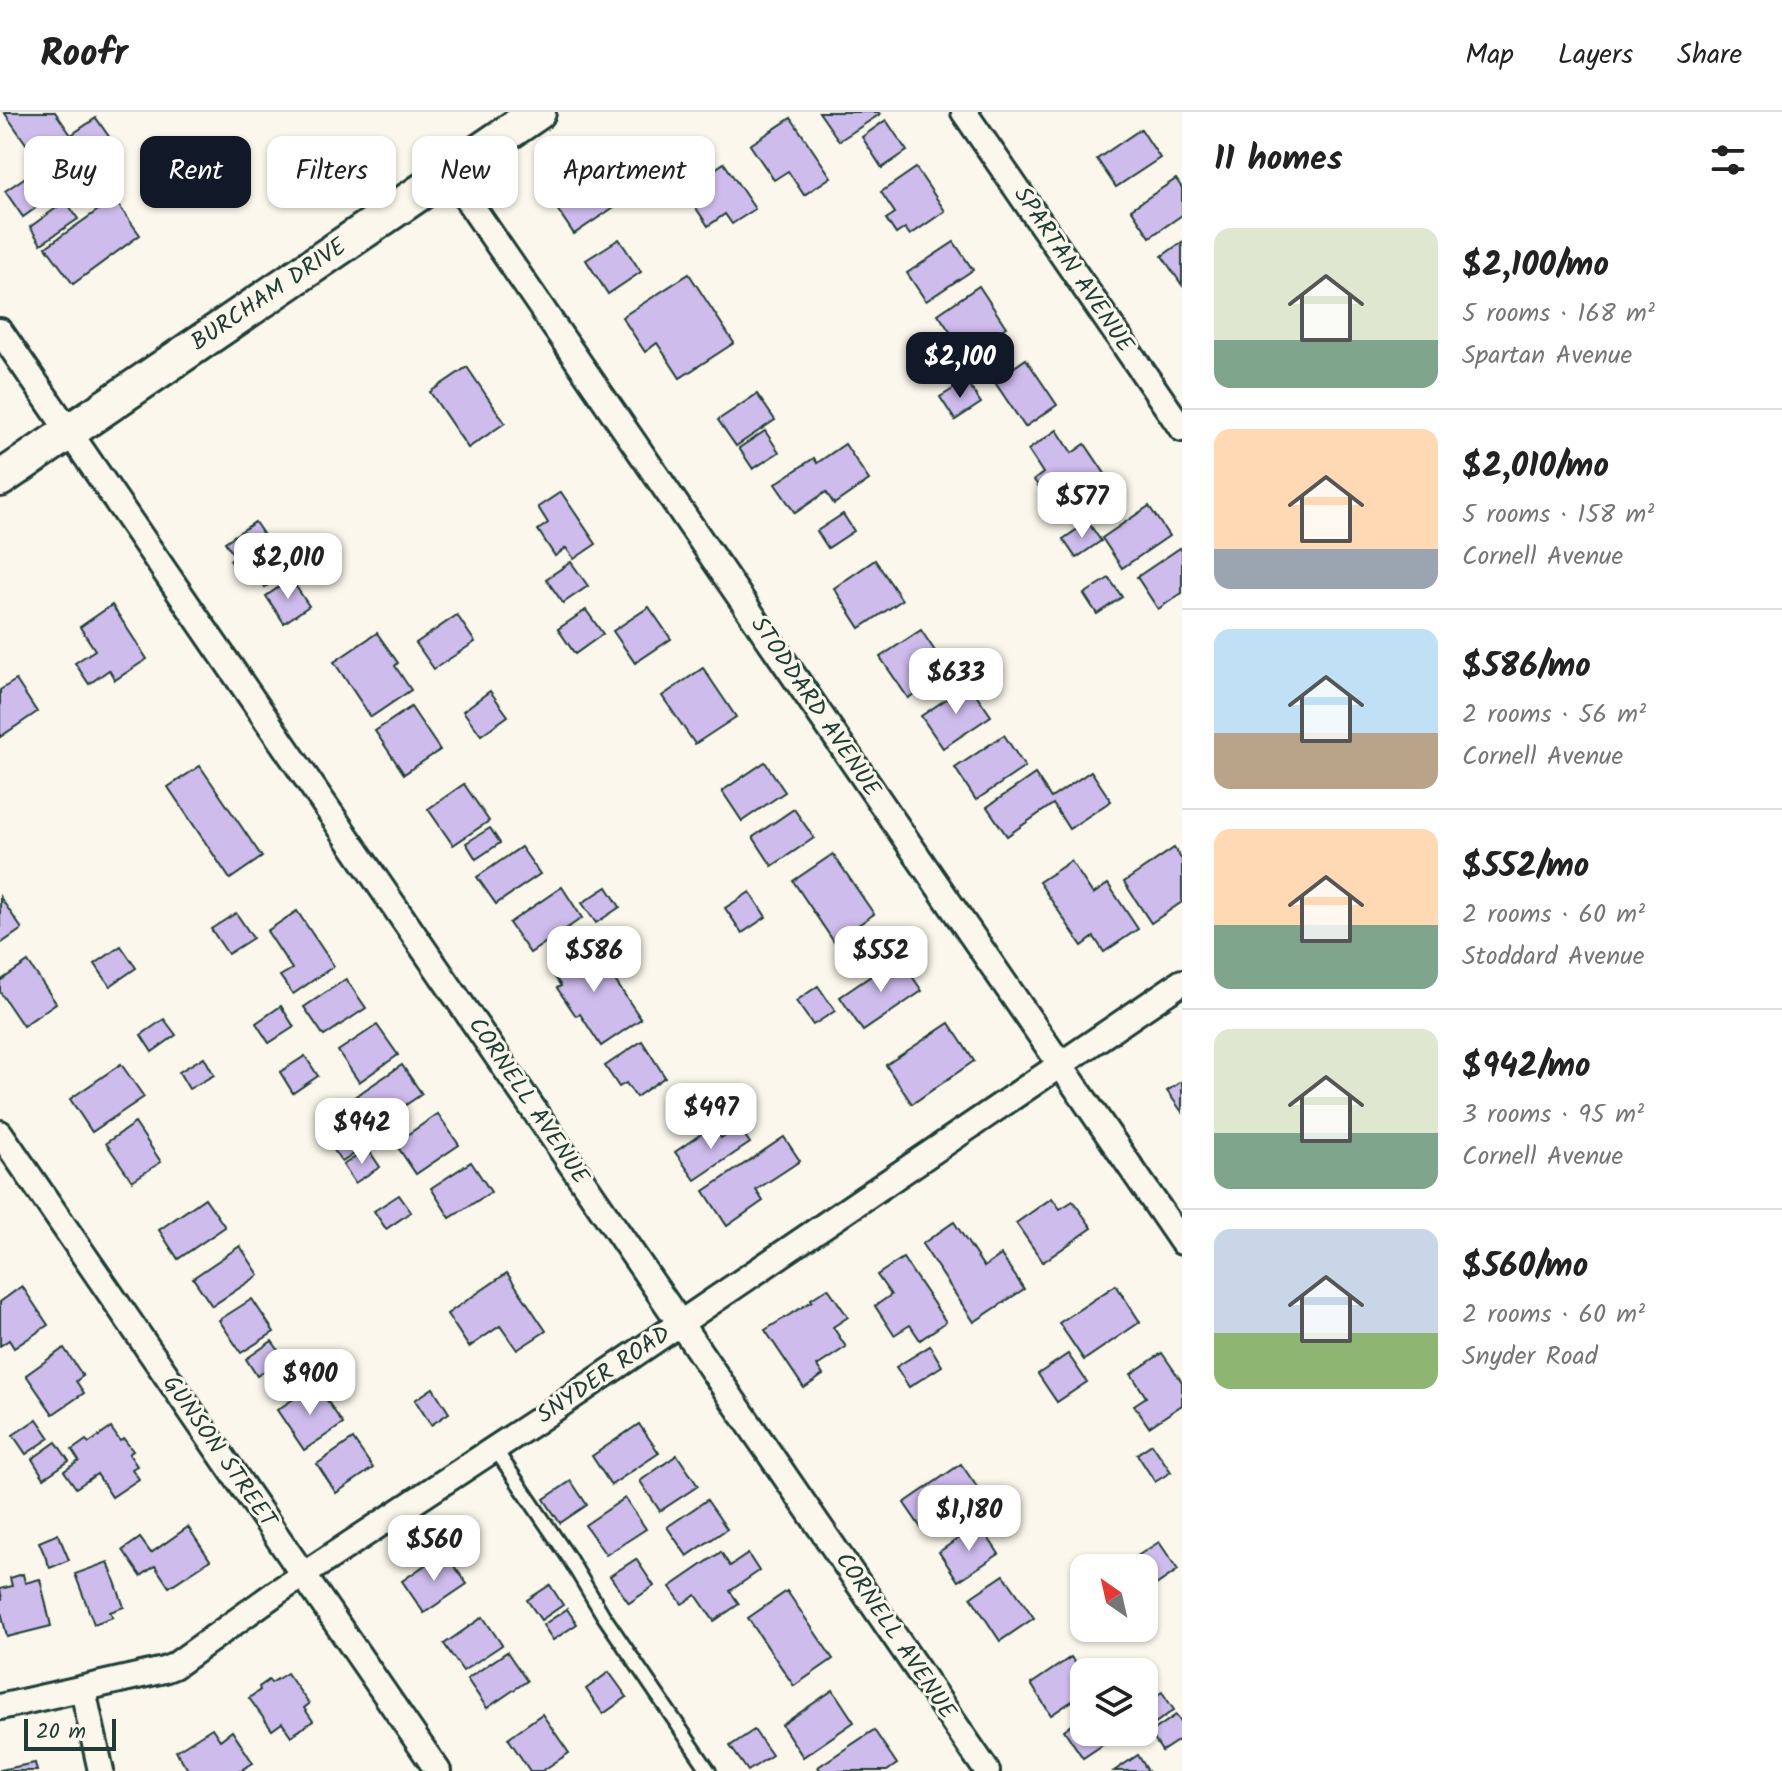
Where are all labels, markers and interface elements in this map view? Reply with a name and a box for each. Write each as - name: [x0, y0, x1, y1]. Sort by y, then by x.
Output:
- text: Roofr: [40, 25, 128, 85]
- text: Map: [1465, 33, 1514, 78]
- text: Layers: [1558, 33, 1633, 78]
- text: Share: [1677, 33, 1742, 78]
- text: 11 homes: [1214, 133, 1343, 187]
- chip: Buy: [24, 136, 124, 208]
- chip: Rent: [140, 136, 251, 208]
- chip: Filters: [267, 136, 396, 208]
- chip: New: [412, 136, 518, 208]
- chip: Apartment: [534, 136, 715, 208]
- icon: filters: [1706, 138, 1750, 182]
- street label: SPARTAN AVENUE: [1003, 179, 1144, 362]
- street label: BURCHAM DRIVE: [183, 228, 356, 362]
- text: $2,100/mo: [1462, 239, 1609, 293]
- icon: home: [1278, 260, 1374, 356]
- text: 5 rooms · 168 m²: [1462, 293, 1655, 335]
- pin: $2,100: [895, 332, 1025, 400]
- text: Spartan Avenue: [1462, 335, 1632, 377]
- text: $2,100: [924, 337, 996, 379]
- text: $2,010/mo: [1462, 440, 1609, 494]
- icon: home: [1278, 461, 1374, 557]
- pin: $577: [1035, 472, 1129, 540]
- text: $577: [1055, 477, 1109, 519]
- text: 5 rooms · 158 m²: [1462, 494, 1654, 536]
- pin: $2,010: [223, 533, 353, 601]
- text: Cornell Avenue: [1462, 536, 1623, 578]
- text: $2,010: [252, 538, 324, 580]
- street label: STODDARD AVENUE: [740, 609, 891, 806]
- text: $586/mo: [1462, 640, 1591, 694]
- pin: $633: [909, 648, 1003, 716]
- text: $633: [927, 653, 985, 695]
- icon: home: [1278, 661, 1374, 757]
- text: 2 rooms · 56 m²: [1462, 694, 1646, 736]
- text: Cornell Avenue: [1462, 736, 1623, 778]
- text: $552/mo: [1462, 840, 1589, 894]
- icon: home: [1278, 861, 1374, 957]
- text: 2 rooms · 60 m²: [1462, 894, 1645, 936]
- pin: $586: [547, 926, 641, 994]
- pin: $552: [834, 926, 928, 994]
- text: $586: [565, 931, 623, 973]
- text: $552: [853, 931, 909, 973]
- text: Stoddard Avenue: [1462, 936, 1644, 978]
- street label: CORNELL AVENUE: [457, 1009, 599, 1194]
- text: $942/mo: [1462, 1040, 1591, 1094]
- icon: home: [1278, 1061, 1374, 1157]
- pin: $497: [664, 1083, 758, 1151]
- text: $497: [684, 1088, 739, 1130]
- text: 3 rooms · 95 m²: [1462, 1094, 1644, 1136]
- pin: $942: [315, 1098, 409, 1166]
- text: $942: [333, 1103, 391, 1145]
- text: Cornell Avenue: [1462, 1136, 1623, 1178]
- text: $560/mo: [1462, 1240, 1588, 1294]
- icon: home: [1278, 1261, 1374, 1357]
- text: 2 rooms · 60 m²: [1462, 1294, 1645, 1336]
- street label: SNYDER ROAD: [529, 1316, 679, 1434]
- text: Snyder Road: [1462, 1336, 1598, 1378]
- pin: $900: [263, 1349, 357, 1417]
- text: $900: [282, 1354, 338, 1396]
- street label: GUNSON STREET: [152, 1367, 288, 1538]
- pin: $1,180: [904, 1485, 1034, 1553]
- text: $1,180: [936, 1490, 1002, 1532]
- pin: $560: [387, 1515, 481, 1583]
- text: $560: [406, 1520, 462, 1562]
- street label: CORNELL AVENUE: [824, 1544, 966, 1729]
- north arrow: [1070, 1554, 1158, 1642]
- map controls: [1070, 1554, 1158, 1746]
- button: layers: [1070, 1658, 1158, 1746]
- scale bar: [24, 1715, 116, 1751]
- text: 20 m: [36, 1715, 86, 1750]

